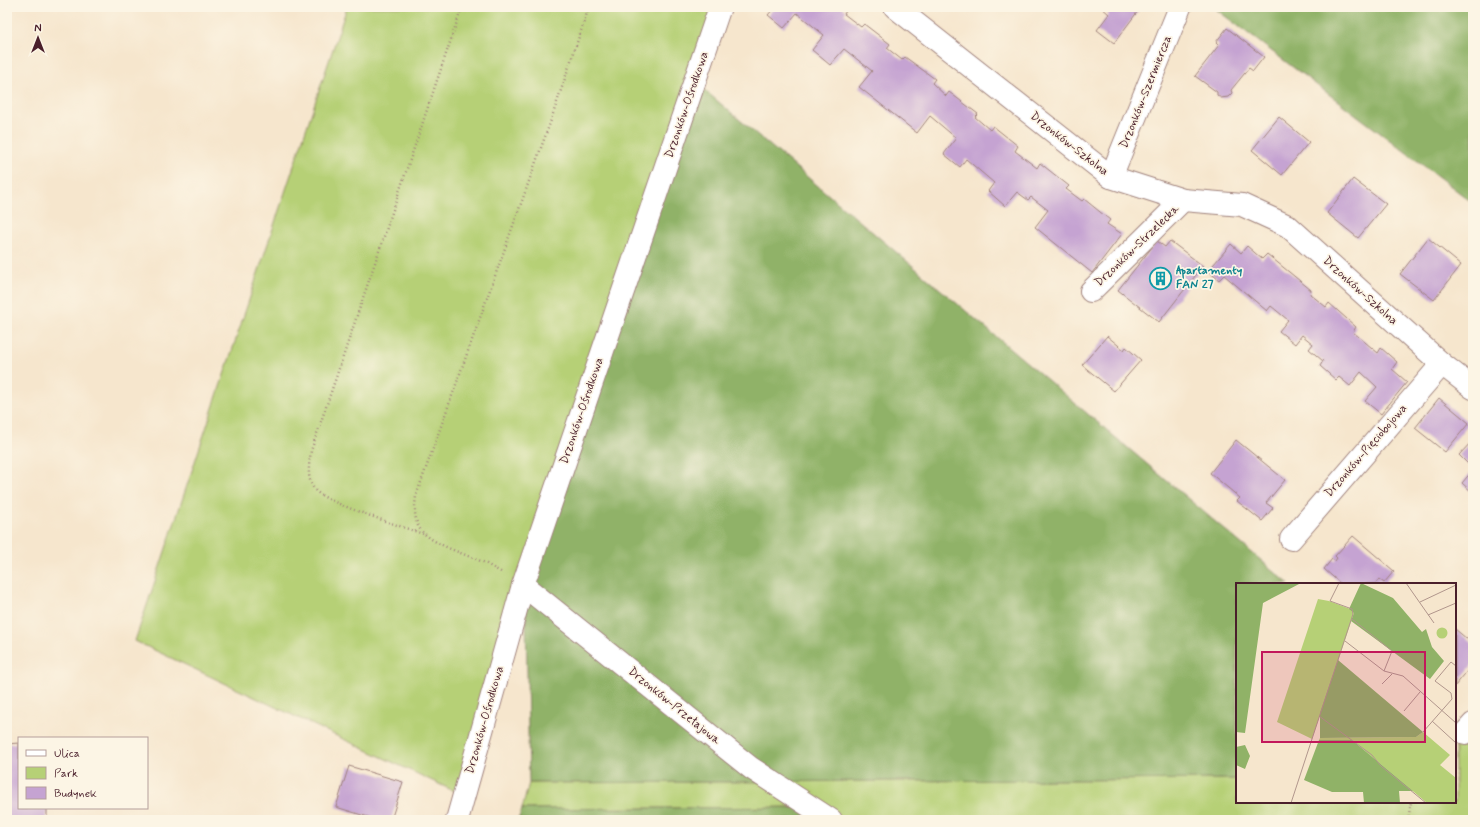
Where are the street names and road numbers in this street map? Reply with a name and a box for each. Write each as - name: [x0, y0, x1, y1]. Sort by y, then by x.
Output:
- street label: Drzonków-Szermiercza: [1116, 33, 1176, 151]
- street label: Drzonków-Ośrodkowa: [661, 50, 713, 160]
- street label: Drzonków-Szkolna: [1027, 108, 1112, 180]
- street label: Drzonków-Strzelecka: [1091, 201, 1183, 290]
- street label: Drzonków-Szkolna: [1319, 253, 1401, 329]
- street label: Drzonków-Ośrodkowa: [556, 356, 608, 466]
- street label: Drzonków-Pięciobojowa: [1321, 401, 1411, 501]
- street label: Drzonków-Ośrodkowa: [462, 664, 508, 776]
- street label: Drzonków-Przełajowa: [625, 664, 724, 749]

